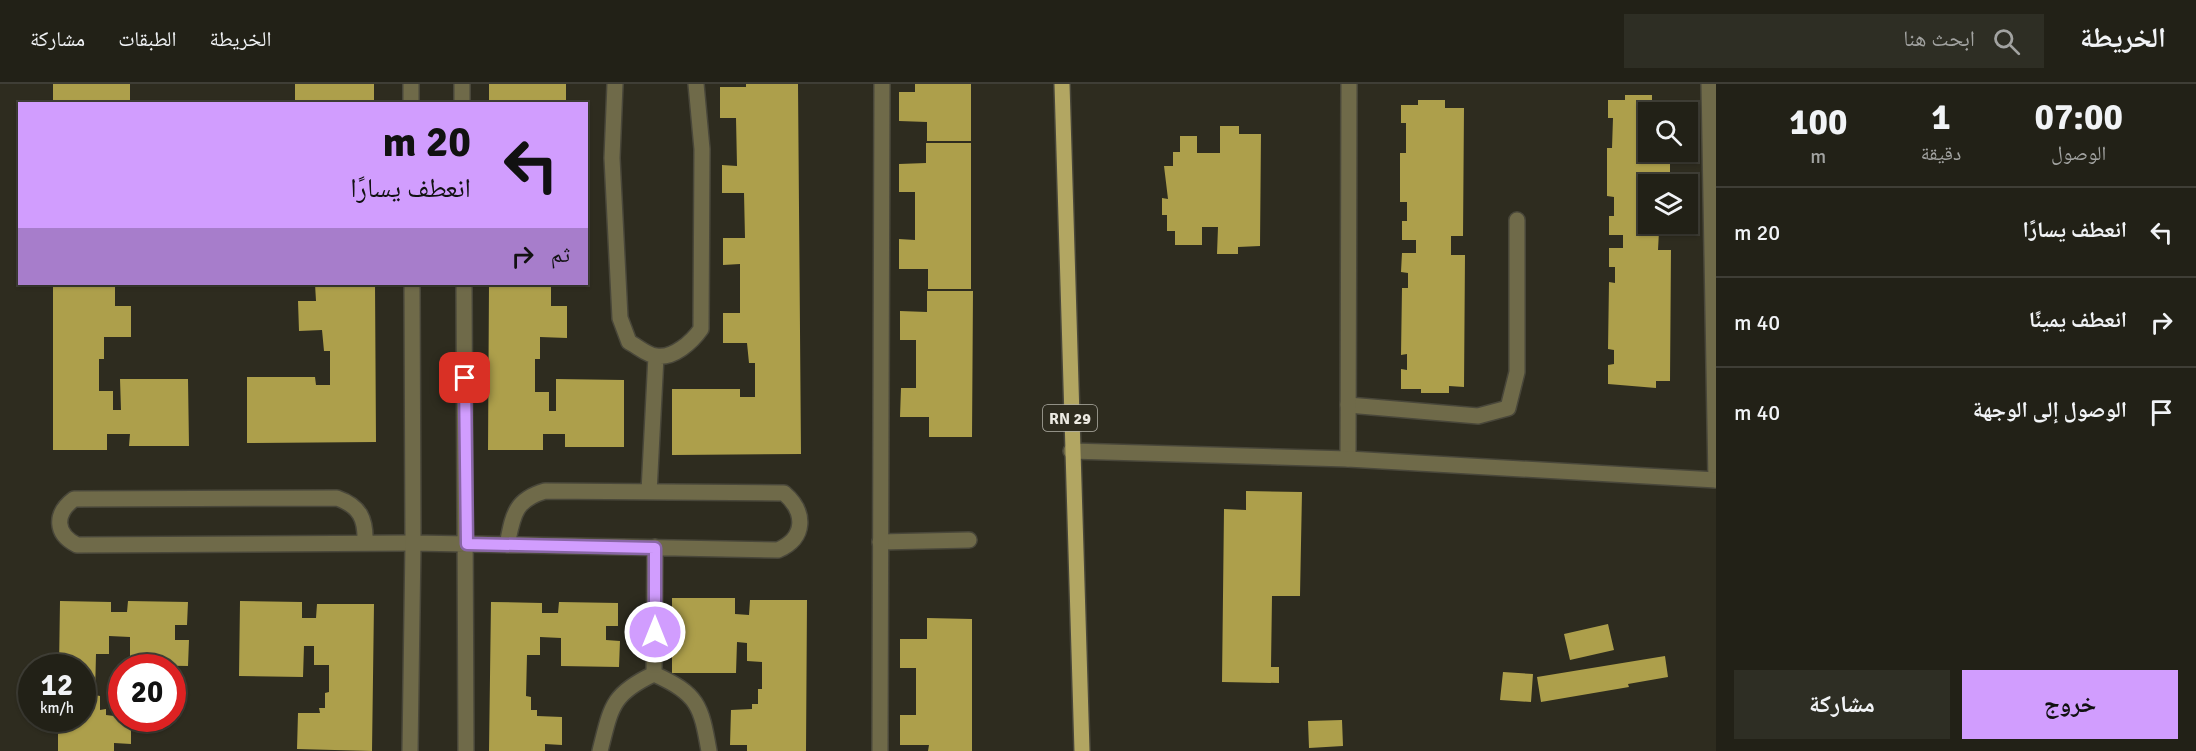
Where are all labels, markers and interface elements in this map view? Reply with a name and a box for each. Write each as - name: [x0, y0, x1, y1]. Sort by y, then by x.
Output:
- search box: [1624, 14, 2044, 68]
- text: الخريطة: [2080, 21, 2166, 55]
- text: ابحث هنا: [1903, 25, 1975, 52]
- icon: search: [1990, 25, 2023, 58]
- text: مشاركة: [30, 26, 85, 52]
- text: الطبقات: [118, 26, 177, 52]
- text: الخريطة: [210, 26, 271, 52]
- text: 1: [1931, 95, 1951, 140]
- text: 07:00: [2034, 95, 2123, 140]
- text: 100: [1789, 100, 1847, 145]
- map controls: [1638, 102, 1698, 234]
- button: search: [1638, 102, 1698, 162]
- text: 20 m: [382, 117, 471, 168]
- icon: left: [492, 126, 570, 204]
- text: دقيقة: [1921, 141, 1961, 166]
- text: الوصول: [2051, 141, 2106, 166]
- text: m: [1810, 144, 1826, 169]
- text: انعطف يسارًا: [350, 172, 471, 205]
- button: layers: [1638, 174, 1698, 234]
- text: انعطف يسارًا: [2022, 216, 2127, 243]
- icon: left: [2145, 216, 2178, 249]
- text: 20 m: [1734, 219, 1780, 246]
- icon: right: [506, 240, 539, 273]
- text: ثم: [551, 241, 570, 268]
- text: انعطف يمينًا: [2029, 306, 2127, 333]
- icon: right: [2145, 306, 2178, 339]
- text: 40 m: [1734, 309, 1780, 336]
- pin: [439, 352, 490, 403]
- icon: arrive: [448, 361, 481, 394]
- text: الوصول إلى الوجهة: [1973, 396, 2127, 423]
- icon: arrive: [2145, 396, 2178, 429]
- text: 40 m: [1734, 399, 1780, 426]
- road number: RN 29: [1043, 405, 1097, 431]
- position arrow: [623, 600, 687, 664]
- speed limit sign: 20: [108, 654, 186, 732]
- text: 12: [41, 667, 73, 704]
- button: مشاركة: [1734, 670, 1950, 739]
- button: خروج: [1962, 670, 2178, 739]
- text: km/h: [40, 699, 74, 717]

